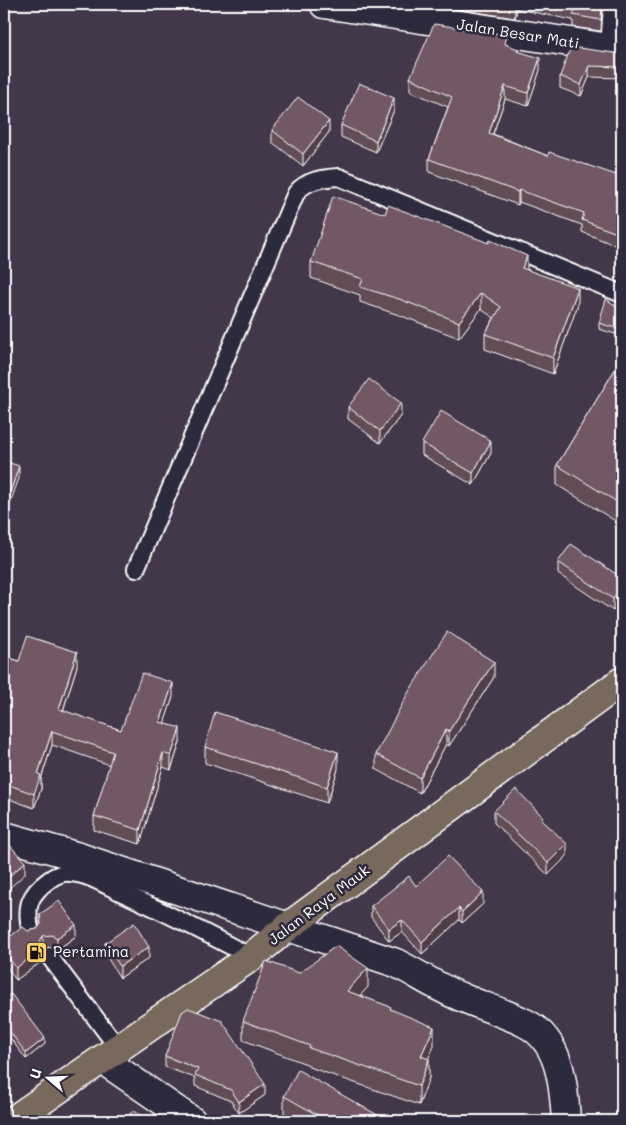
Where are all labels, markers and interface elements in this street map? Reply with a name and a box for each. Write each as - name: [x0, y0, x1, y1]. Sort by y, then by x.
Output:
- street label: Jalan Besar Mati: [455, 13, 581, 53]
- street label: Jalan Raya Mauk: [264, 859, 373, 949]
- fuel station icon: Pertamina: [25, 940, 49, 964]
- place label: Pertamina: [53, 941, 129, 961]
- north arrow: [22, 1052, 72, 1102]
- text: U: [25, 1066, 46, 1081]

